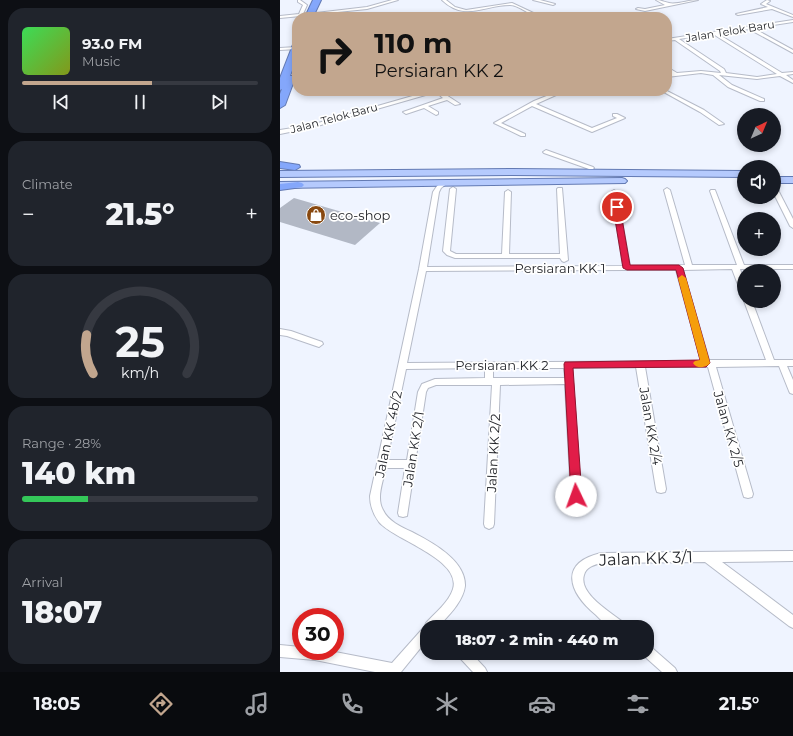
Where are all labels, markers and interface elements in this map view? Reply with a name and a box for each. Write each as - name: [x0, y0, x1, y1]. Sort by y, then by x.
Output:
- street label: Jalan Telok Baru: [683, 17, 776, 45]
- text: 110 m: [374, 26, 452, 60]
- icon: right: [308, 28, 360, 80]
- text: 93.0 FM: [82, 34, 142, 53]
- text: Music: [82, 53, 120, 69]
- text: Persiaran KK 2: [374, 60, 504, 82]
- icon: previous: [50, 91, 72, 113]
- icon: pause: [129, 91, 151, 113]
- icon: next: [208, 91, 230, 113]
- street label: Jalan Telok Baru: [288, 100, 379, 137]
- north arrow: [737, 108, 781, 152]
- map controls: [737, 108, 781, 308]
- button: sound: [737, 160, 781, 204]
- text: Climate: [22, 176, 73, 192]
- pin: [600, 190, 634, 224]
- text: 21.5°: [105, 196, 175, 233]
- icon: arrive: [606, 196, 628, 218]
- text: −: [22, 201, 35, 228]
- text: +: [245, 201, 258, 228]
- shop icon: eco-shop: [305, 204, 327, 226]
- place label: eco-shop: [330, 207, 391, 223]
- button: +: [737, 212, 781, 256]
- street label: Persiaran KK 1: [515, 260, 605, 276]
- button: −: [737, 264, 781, 308]
- text: 25: [115, 317, 165, 367]
- street label: Persiaran KK 2: [455, 357, 549, 373]
- text: km/h: [121, 364, 159, 382]
- street label: Jalan KK 2/4: [636, 385, 666, 467]
- street label: Jalan KK 2/5: [710, 388, 748, 469]
- street label: Jalan KK 4b/2: [371, 389, 405, 480]
- street label: Jalan KK 2/1: [399, 410, 427, 489]
- street label: Jalan KK 2/2: [483, 413, 503, 494]
- text: Range · 28%: [22, 435, 101, 451]
- text: 140 km: [22, 455, 136, 492]
- position arrow: [555, 475, 597, 517]
- street label: Jalan KK 3/1: [598, 547, 693, 570]
- text: Arrival: [22, 574, 63, 590]
- text: 18:07: [22, 594, 102, 631]
- speed limit sign: 30: [292, 608, 344, 660]
- text: 18:07 · 2 min · 440 m: [456, 630, 618, 649]
- icon: directions: [147, 690, 175, 718]
- icon: music: [243, 690, 271, 718]
- icon: phone: [338, 690, 366, 718]
- icon: climate: [433, 690, 461, 718]
- icon: car: [528, 690, 556, 718]
- icon: filters: [624, 690, 652, 718]
- text: 18:05: [34, 693, 80, 715]
- text: 21.5°: [719, 693, 759, 715]

